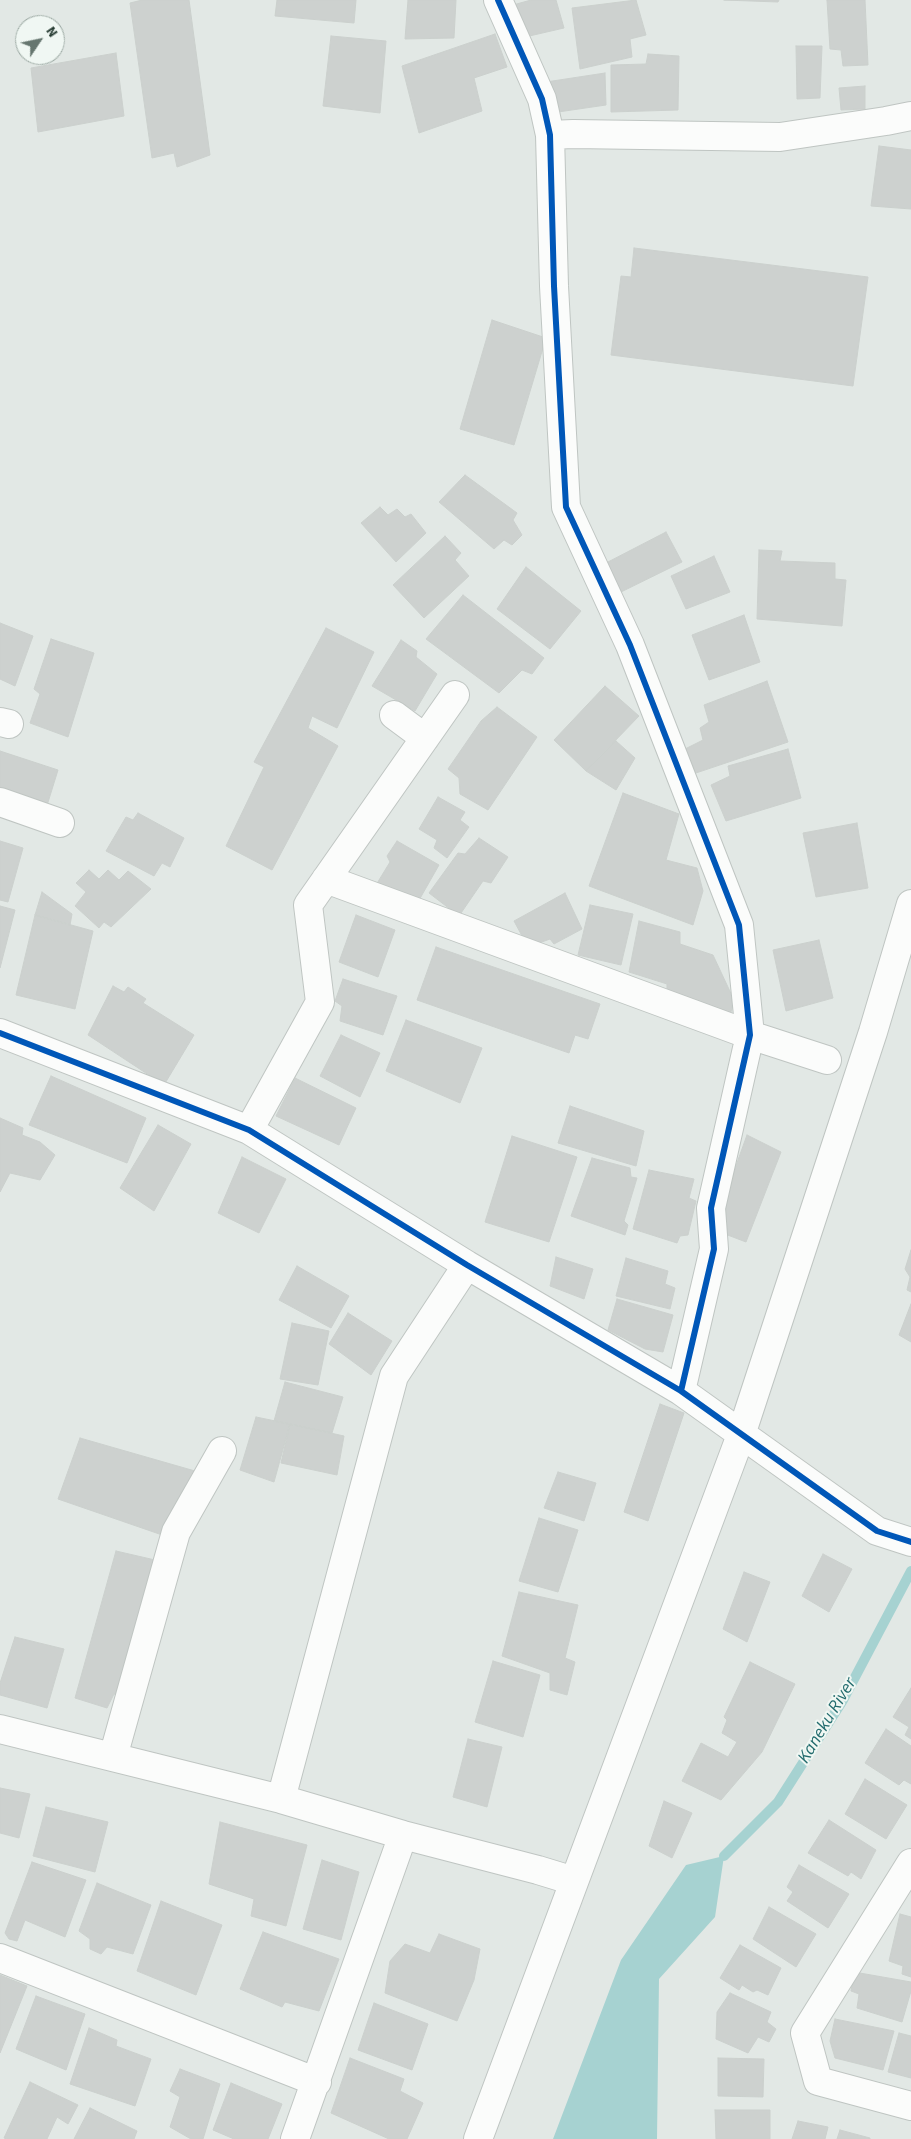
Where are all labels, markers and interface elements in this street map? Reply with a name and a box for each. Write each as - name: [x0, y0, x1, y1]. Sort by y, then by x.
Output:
- north arrow: [15, 15, 65, 65]
- text: N: [41, 23, 63, 42]
- water label: Kaneku River: [794, 1674, 862, 1768]

